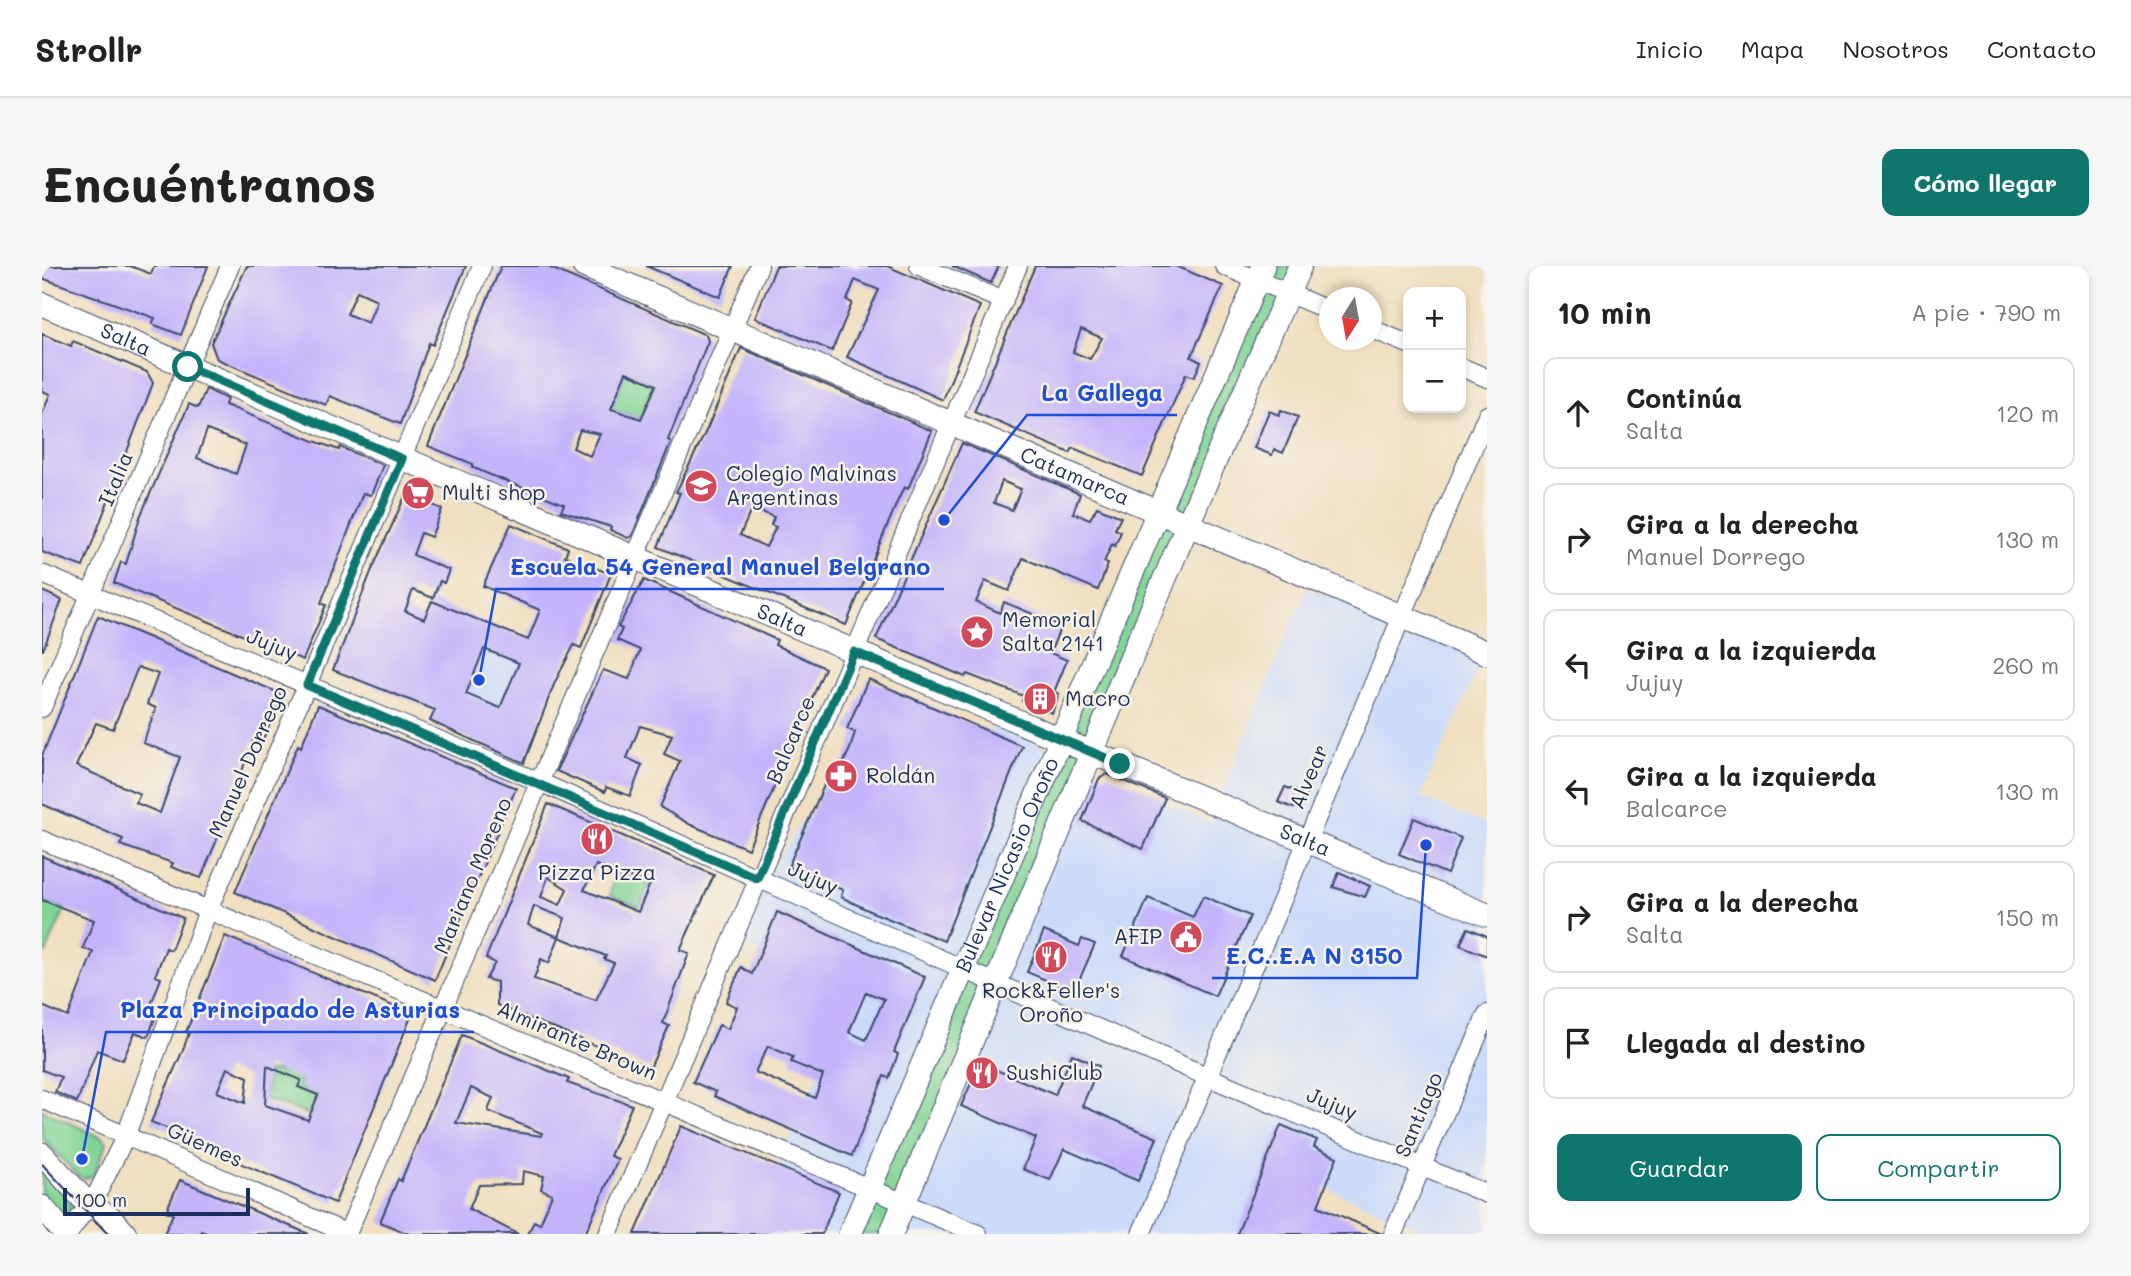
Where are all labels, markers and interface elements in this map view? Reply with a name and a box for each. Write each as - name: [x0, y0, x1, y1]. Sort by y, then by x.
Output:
- text: Strollr: [35, 27, 143, 70]
- text: Inicio: [1636, 33, 1703, 64]
- text: Mapa: [1741, 33, 1805, 64]
- text: Nosotros: [1843, 33, 1949, 64]
- text: Contacto: [1987, 33, 2096, 64]
- button: Cómo llegar: [1882, 149, 2089, 216]
- text: Encuéntranos: [42, 151, 376, 214]
- north arrow: [1319, 287, 1382, 350]
- map controls: [1403, 287, 1466, 413]
- button: +: [1403, 287, 1466, 350]
- text: 10 min: [1557, 292, 1652, 332]
- text: A pie · 790 m: [1911, 297, 2061, 327]
- street label: Salta: [97, 316, 156, 361]
- button: −: [1403, 350, 1466, 413]
- route start: [172, 351, 203, 382]
- callout: La Gallega: [1027, 371, 1177, 415]
- text: La Gallega: [1041, 377, 1163, 407]
- text: Continúa: [1626, 381, 1742, 415]
- icon: ahead: [1559, 394, 1597, 432]
- text: 120 m: [1996, 398, 2059, 428]
- text: Salta: [1626, 415, 1684, 445]
- street label: Catamarca: [1017, 440, 1134, 510]
- street label: Italia: [91, 447, 138, 510]
- place label: Colegio Malvinas Argentinas: [726, 459, 897, 510]
- school or university icon: Colegio Malvinas Argentinas: [682, 467, 720, 505]
- supermarket icon: Multi shop: [399, 474, 437, 512]
- place label: Multi shop: [442, 478, 545, 505]
- text: Gira a la derecha: [1626, 507, 1859, 541]
- icon: right: [1559, 520, 1597, 558]
- text: 130 m: [1995, 524, 2059, 554]
- text: Manuel Dorrego: [1626, 541, 1805, 571]
- callout: Escuela 54 General Manuel Belgrano: [496, 545, 944, 589]
- text: Escuela 54 General Manuel Belgrano: [510, 551, 930, 581]
- street label: Salta: [753, 596, 812, 642]
- place label: Memorial Salta 2141: [1002, 605, 1104, 656]
- place icon: Memorial Salta 2141: [958, 613, 996, 651]
- street label: Jujuy: [243, 621, 302, 666]
- text: Gira a la izquierda: [1626, 633, 1877, 667]
- icon: left: [1559, 646, 1597, 684]
- text: 260 m: [1992, 650, 2059, 680]
- text: Jujuy: [1626, 667, 1684, 697]
- building icon: Macro: [1021, 680, 1059, 718]
- street label: Manuel Dorrego: [201, 681, 292, 842]
- place label: Macro: [1065, 684, 1130, 711]
- street label: Balcarce: [759, 691, 820, 787]
- street label: Alvear: [1282, 740, 1333, 813]
- route end: [1104, 748, 1135, 779]
- street label: Bulevar Nicasio Oroño: [948, 753, 1064, 976]
- pharmacy icon: Roldán: [822, 757, 860, 795]
- text: Gira a la izquierda: [1626, 759, 1877, 793]
- place label: Roldán: [866, 761, 935, 788]
- icon: left: [1559, 772, 1597, 810]
- text: 130 m: [1995, 776, 2059, 806]
- street label: Mariano Moreno: [426, 793, 517, 958]
- text: Balcarce: [1626, 793, 1728, 823]
- street label: Salta: [1276, 816, 1335, 861]
- restaurant icon: Pizza Pizza: [578, 820, 616, 858]
- street label: Jujuy: [784, 854, 843, 900]
- place label: Pizza Pizza: [538, 858, 656, 885]
- text: Gira a la derecha: [1626, 885, 1859, 919]
- icon: right: [1559, 898, 1597, 936]
- text: 150 m: [1995, 902, 2059, 932]
- public building icon: AFIP: [1167, 918, 1205, 956]
- text: Salta: [1626, 919, 1684, 949]
- place label: AFIP: [1114, 922, 1162, 949]
- callout: E.C..E.A N 3150: [1212, 934, 1417, 978]
- restaurant icon: Rock&Feller's Oroño: [1032, 938, 1070, 976]
- text: E.C..E.A N 3150: [1225, 940, 1403, 970]
- place label: Rock&Feller's Oroño: [982, 976, 1120, 1027]
- callout: Plaza Principado de Asturias: [106, 988, 474, 1032]
- text: Plaza Principado de Asturias: [120, 994, 460, 1024]
- street label: Almirante Brown: [494, 994, 662, 1085]
- icon: arrive: [1559, 1024, 1597, 1062]
- text: Llegada al destino: [1626, 1026, 1865, 1060]
- restaurant icon: SushiClub: [963, 1054, 1001, 1092]
- place label: SushiClub: [1006, 1058, 1103, 1085]
- street label: Santiago: [1388, 1068, 1448, 1161]
- street label: Jujuy: [1303, 1080, 1362, 1125]
- street label: Güemes: [164, 1115, 248, 1172]
- button: Guardar: [1557, 1134, 1802, 1201]
- button: Compartir: [1816, 1134, 2061, 1201]
- scale bar: [63, 1185, 250, 1217]
- text: 100 m: [74, 1187, 127, 1212]

